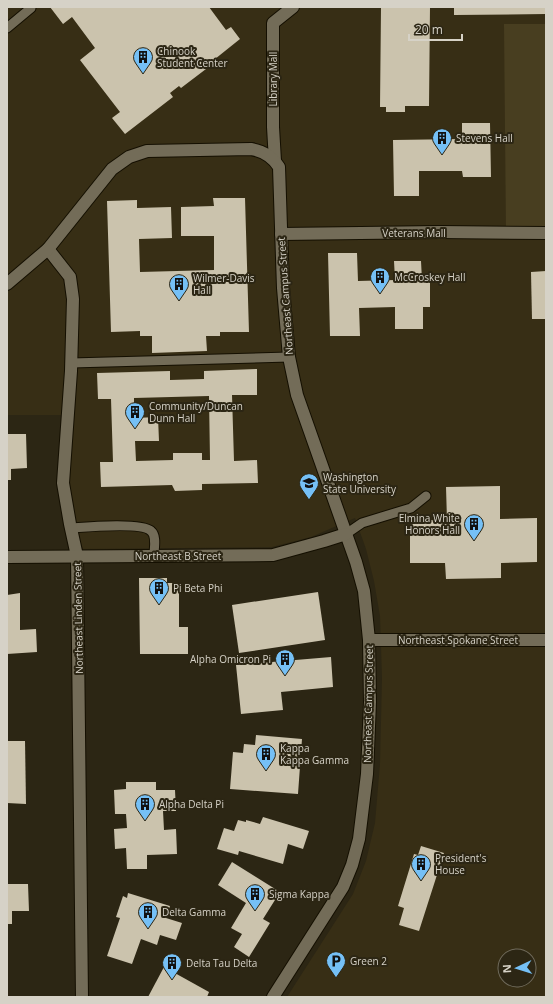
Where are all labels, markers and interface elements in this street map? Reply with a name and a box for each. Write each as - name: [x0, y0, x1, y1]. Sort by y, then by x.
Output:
- scale bar: [409, 16, 462, 42]
- text: 20 m: [415, 21, 443, 38]
- place label: Chinook Student Center: [157, 44, 228, 70]
- building icon: Chinook Student Center: [132, 46, 154, 74]
- street label: Library Mall: [266, 52, 280, 106]
- building icon: Stevens Hall: [431, 127, 453, 155]
- place label: Stevens Hall: [456, 131, 513, 145]
- street label: Veterans Mall: [382, 226, 446, 240]
- street label: Northeast Campus Street: [274, 236, 296, 355]
- building icon: McCroskey Hall: [369, 266, 391, 294]
- place label: McCroskey Hall: [394, 270, 465, 284]
- place label: Wilmer-Davis Hall: [193, 271, 255, 297]
- building icon: Wilmer-Davis Hall: [168, 273, 190, 301]
- place label: Community/Duncan Dunn Hall: [149, 399, 243, 425]
- building icon: Community/Duncan Dunn Hall: [124, 401, 146, 429]
- place label: Washington State University: [323, 470, 397, 496]
- school or university icon: Washington State University: [298, 472, 320, 500]
- place label: Elmina White Honors Hall: [399, 511, 460, 537]
- building icon: Elmina White Honors Hall: [463, 513, 485, 541]
- street label: Northeast B Street: [135, 549, 222, 563]
- street label: Northeast Linden Street: [70, 562, 86, 674]
- building icon: Pi Beta Phi: [148, 577, 170, 605]
- place label: Pi Beta Phi: [173, 581, 223, 595]
- street label: Northeast Spokane Street: [398, 633, 518, 647]
- street label: Northeast Campus Street: [360, 644, 376, 763]
- building icon: Alpha Omicron Pi: [274, 648, 296, 676]
- place label: Alpha Omicron Pi: [190, 652, 271, 666]
- place label: Kappa Kappa Gamma: [280, 741, 349, 767]
- building icon: Kappa Kappa Gamma: [255, 743, 277, 771]
- building icon: Alpha Delta Pi: [134, 793, 156, 821]
- place label: Alpha Delta Pi: [159, 797, 224, 811]
- place label: President's House: [435, 851, 487, 877]
- building icon: President's House: [410, 853, 432, 881]
- building icon: Sigma Kappa: [244, 883, 266, 911]
- place label: Sigma Kappa: [269, 887, 329, 901]
- building icon: Delta Gamma: [137, 901, 159, 929]
- place label: Delta Gamma: [162, 905, 226, 919]
- north arrow: [497, 948, 537, 988]
- parking icon: Green 2: [325, 950, 347, 978]
- building icon: Delta Tau Delta: [161, 952, 183, 980]
- place label: Green 2: [350, 954, 387, 968]
- place label: Delta Tau Delta: [186, 956, 257, 970]
- text: N: [499, 964, 514, 974]

